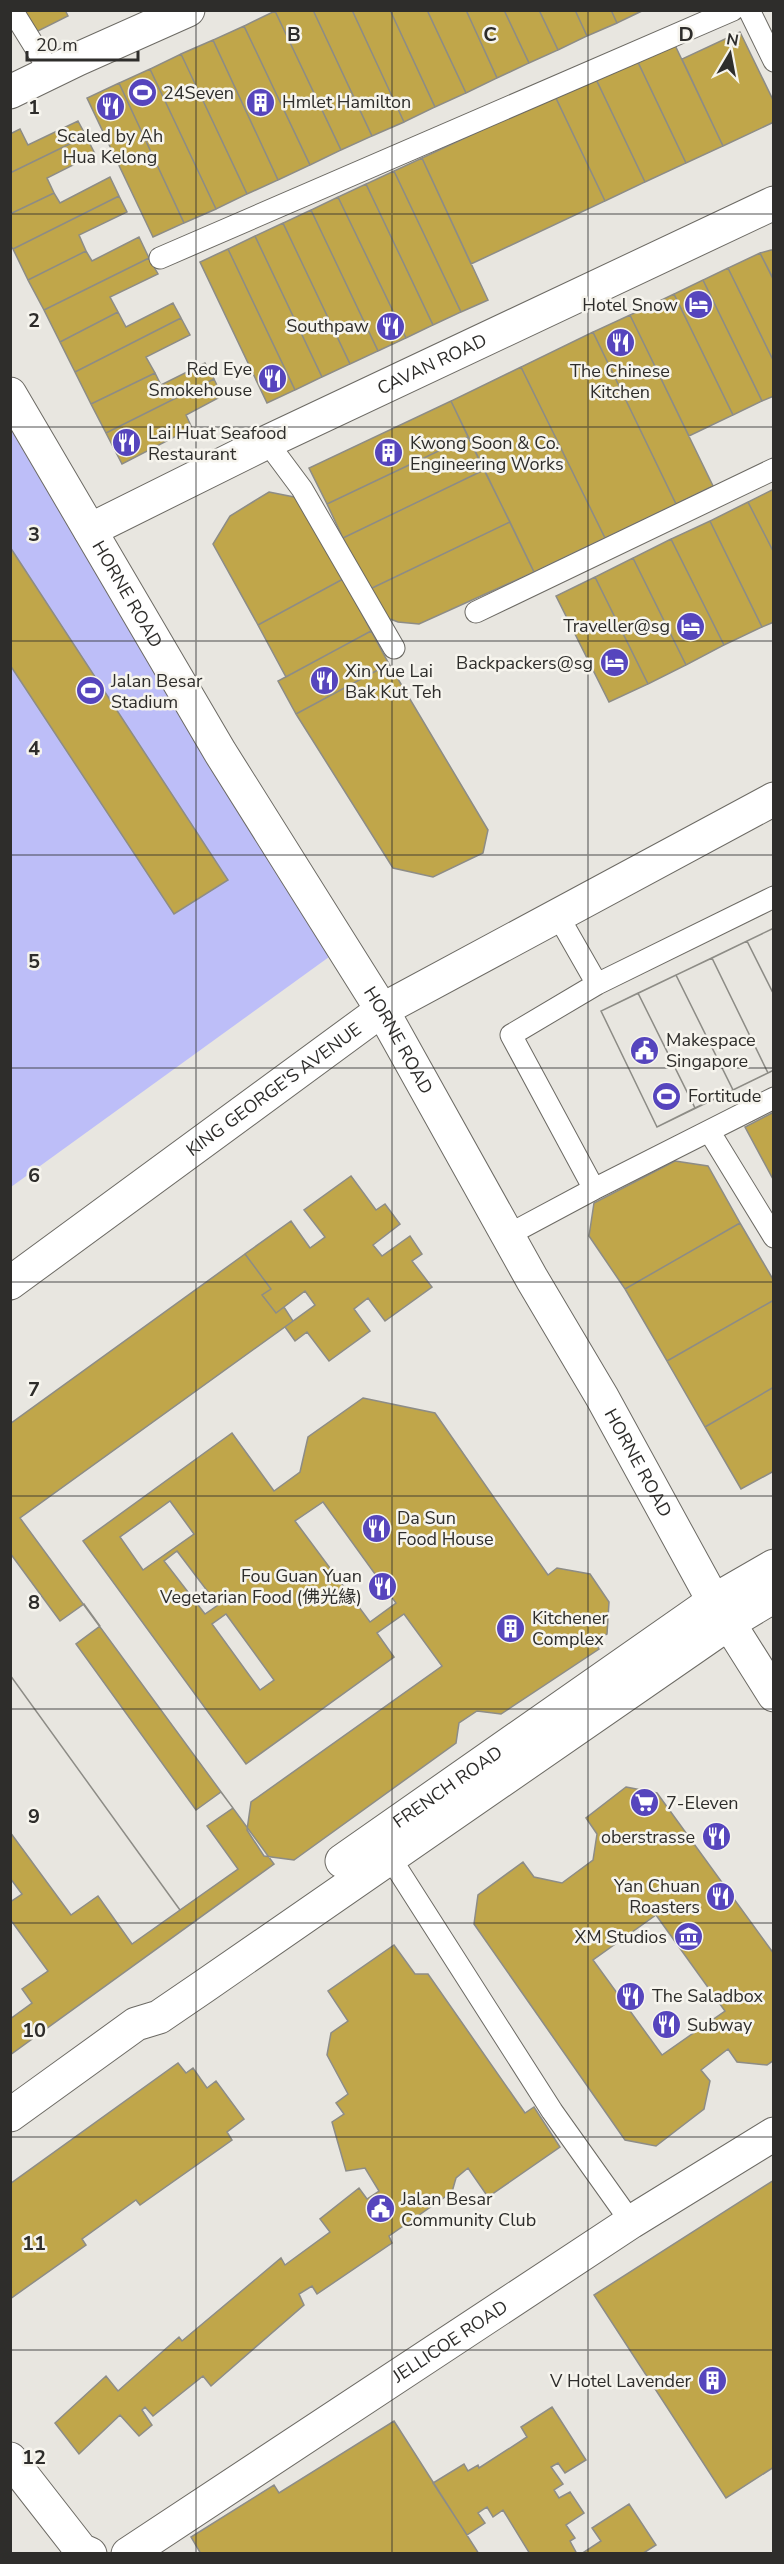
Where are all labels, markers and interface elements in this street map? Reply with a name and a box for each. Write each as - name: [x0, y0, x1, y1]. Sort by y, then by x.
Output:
- text: B: [287, 21, 301, 48]
- text: C: [483, 21, 497, 48]
- text: D: [678, 21, 694, 48]
- scale bar: [27, 24, 138, 62]
- north arrow: [700, 24, 760, 84]
- text: N: [725, 28, 740, 52]
- text: 20 m: [36, 33, 78, 57]
- sports icon: 24Seven: [126, 77, 158, 109]
- place label: 24Seven: [163, 81, 234, 105]
- building icon: Hmlet Hamilton: [245, 86, 277, 118]
- place label: Hmlet Hamilton: [282, 90, 411, 114]
- restaurant icon: Scaled by Ah Hua Kelong: [94, 91, 126, 123]
- text: 1: [28, 94, 40, 121]
- place label: Scaled by Ah Hua Kelong: [57, 124, 163, 169]
- hotel icon: Hotel Snow: [683, 289, 715, 321]
- place label: Hotel Snow: [582, 293, 678, 317]
- text: 2: [28, 307, 40, 334]
- restaurant icon: Southpaw: [374, 310, 406, 342]
- place label: Southpaw: [286, 314, 369, 338]
- restaurant icon: The Chinese Kitchen: [604, 326, 636, 358]
- street label: CAVAN ROAD: [373, 328, 491, 400]
- place label: Red Eye Smokehouse: [149, 357, 252, 402]
- place label: The Chinese Kitchen: [570, 359, 670, 404]
- restaurant icon: Red Eye Smokehouse: [257, 363, 289, 395]
- place label: Lai Huat Seafood Restaurant: [148, 421, 287, 466]
- restaurant icon: Lai Huat Seafood Restaurant: [111, 427, 143, 459]
- place label: Kwong Soon & Co. Engineering Works: [410, 431, 564, 476]
- building icon: Kwong Soon & Co. Engineering Works: [373, 437, 405, 469]
- text: 3: [28, 521, 40, 548]
- street label: HORNE ROAD: [87, 536, 168, 652]
- hotel icon: Traveller@sg: [675, 610, 707, 642]
- place label: Traveller@sg: [563, 614, 670, 638]
- hotel icon: Backpackers@sg: [598, 647, 630, 679]
- place label: Backpackers@sg: [456, 651, 593, 675]
- place label: Xin Yue Lai Bak Kut Teh: [345, 659, 442, 704]
- restaurant icon: Xin Yue Lai Bak Kut Teh: [308, 665, 340, 697]
- place label: Jalan Besar Stadium: [110, 669, 203, 714]
- sports icon: Jalan Besar Stadium: [74, 675, 106, 707]
- text: 4: [28, 735, 40, 762]
- text: 5: [28, 948, 40, 975]
- street label: HORNE ROAD: [358, 982, 438, 1098]
- street label: KING GEORGE'S AVENUE: [181, 1017, 366, 1162]
- place label: Makespace Singapore: [666, 1028, 756, 1073]
- public building icon: Makespace Singapore: [629, 1034, 661, 1066]
- sports icon: Fortitude: [651, 1080, 683, 1112]
- place label: Fortitude: [688, 1084, 761, 1108]
- text: 6: [28, 1162, 40, 1189]
- text: 7: [28, 1376, 40, 1403]
- street label: HORNE ROAD: [599, 1404, 677, 1521]
- place label: Da Sun Food House: [397, 1506, 494, 1551]
- restaurant icon: Da Sun Food House: [360, 1512, 392, 1544]
- place label: Fou Guan Yuan Vegetarian Food (佛光緣): [159, 1564, 362, 1609]
- restaurant icon: Fou Guan Yuan Vegetarian Food (佛光緣): [367, 1570, 399, 1602]
- text: 8: [28, 1589, 40, 1616]
- place label: Kitchener Complex: [532, 1606, 609, 1651]
- building icon: Kitchener Complex: [495, 1612, 527, 1644]
- street label: FRENCH ROAD: [388, 1740, 507, 1834]
- supermarket icon: 7-Eleven: [629, 1787, 661, 1819]
- place label: 7-Eleven: [666, 1791, 739, 1815]
- text: 9: [28, 1803, 40, 1830]
- restaurant icon: oberstrasse: [700, 1821, 732, 1853]
- place label: oberstrasse: [601, 1825, 695, 1849]
- place label: Yan Chuan Roasters: [613, 1874, 700, 1919]
- restaurant icon: Yan Chuan Roasters: [705, 1880, 737, 1912]
- museum icon: XM Studios: [672, 1921, 704, 1953]
- place label: XM Studios: [575, 1925, 667, 1949]
- restaurant icon: The Saladbox: [615, 1980, 647, 2012]
- place label: The Saladbox: [652, 1984, 764, 2008]
- restaurant icon: Subway: [650, 2009, 682, 2041]
- place label: Subway: [687, 2013, 753, 2037]
- text: 10: [22, 2017, 46, 2044]
- place label: Jalan Besar Community Club: [400, 2187, 536, 2232]
- public building icon: Jalan Besar Community Club: [364, 2193, 396, 2225]
- text: 11: [22, 2230, 46, 2257]
- street label: JELLICOE ROAD: [387, 2295, 512, 2389]
- building icon: V Hotel Lavender: [696, 2365, 728, 2397]
- place label: V Hotel Lavender: [549, 2369, 692, 2393]
- text: 12: [22, 2444, 46, 2471]

